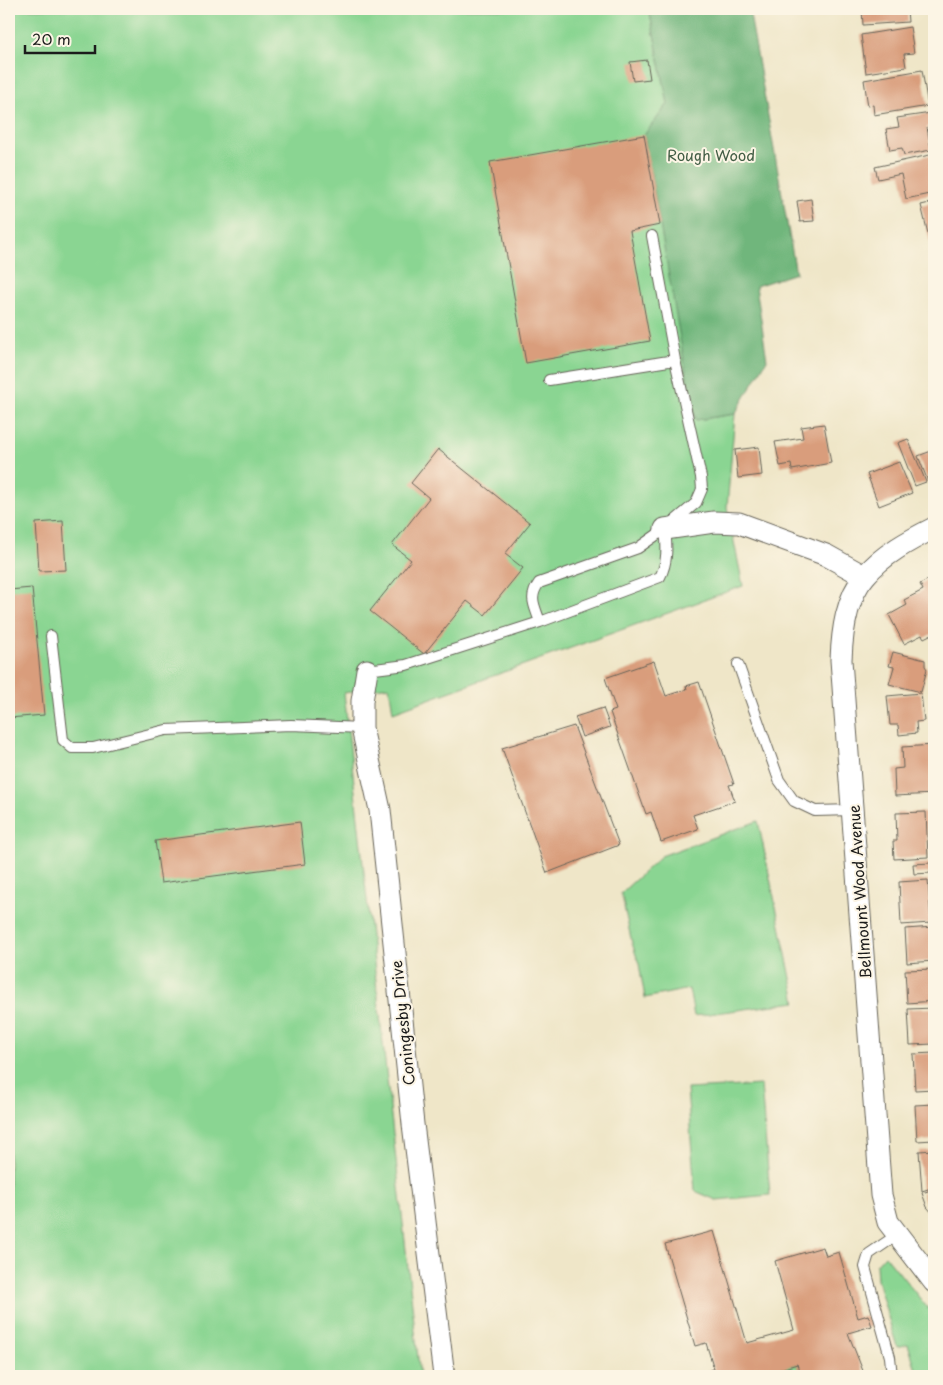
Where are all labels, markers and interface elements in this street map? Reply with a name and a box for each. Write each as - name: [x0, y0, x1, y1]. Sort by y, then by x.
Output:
- scale bar: [25, 22, 95, 54]
- text: 20 m: [32, 27, 71, 50]
- park label: Rough Wood: [667, 143, 755, 166]
- street label: Bellmount Wood Avenue: [841, 804, 877, 980]
- street label: Coningesby Drive: [384, 959, 420, 1087]

